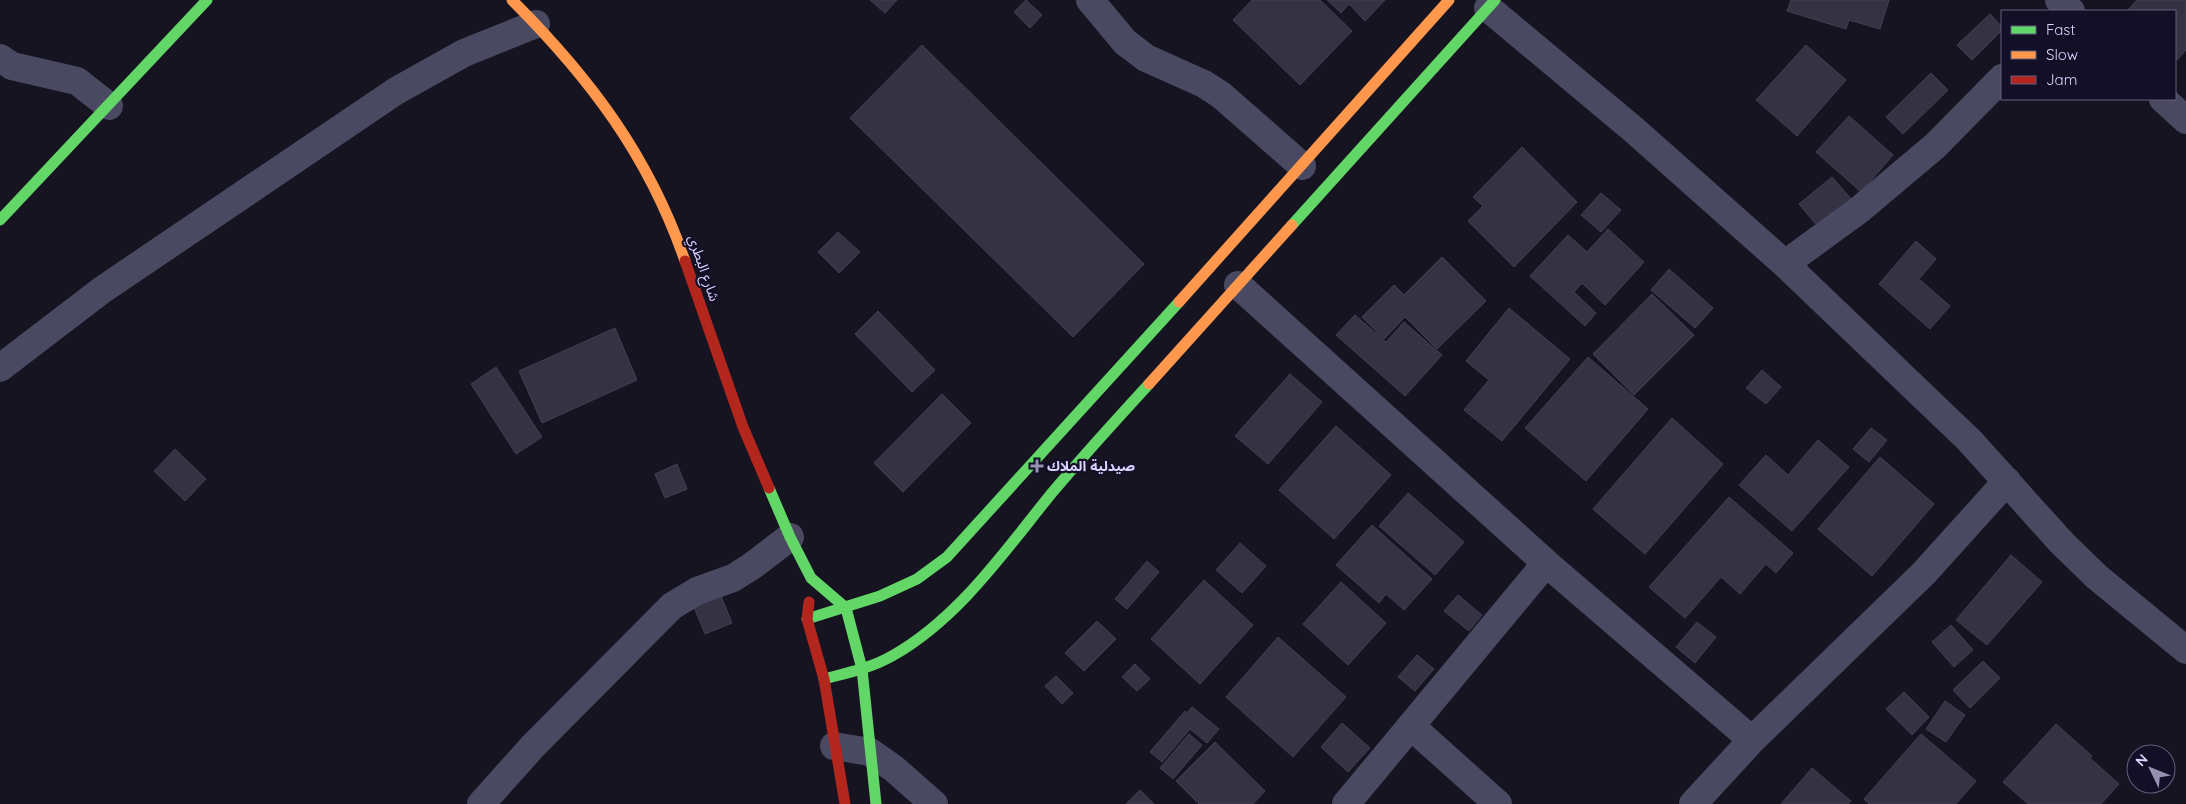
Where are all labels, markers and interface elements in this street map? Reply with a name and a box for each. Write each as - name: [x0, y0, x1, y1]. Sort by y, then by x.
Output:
- legend: [2001, 10, 2176, 100]
- text: Fast: [2046, 20, 2075, 39]
- text: Slow: [2046, 45, 2078, 64]
- text: Jam: [2046, 70, 2077, 89]
- street label: شارع البطري: [682, 232, 724, 304]
- place label: صيدلية الملاك: [1047, 457, 1136, 475]
- marker: صيدلية الملاك: [1031, 460, 1043, 472]
- north arrow: [2126, 744, 2176, 794]
- text: N: [2131, 750, 2152, 770]

